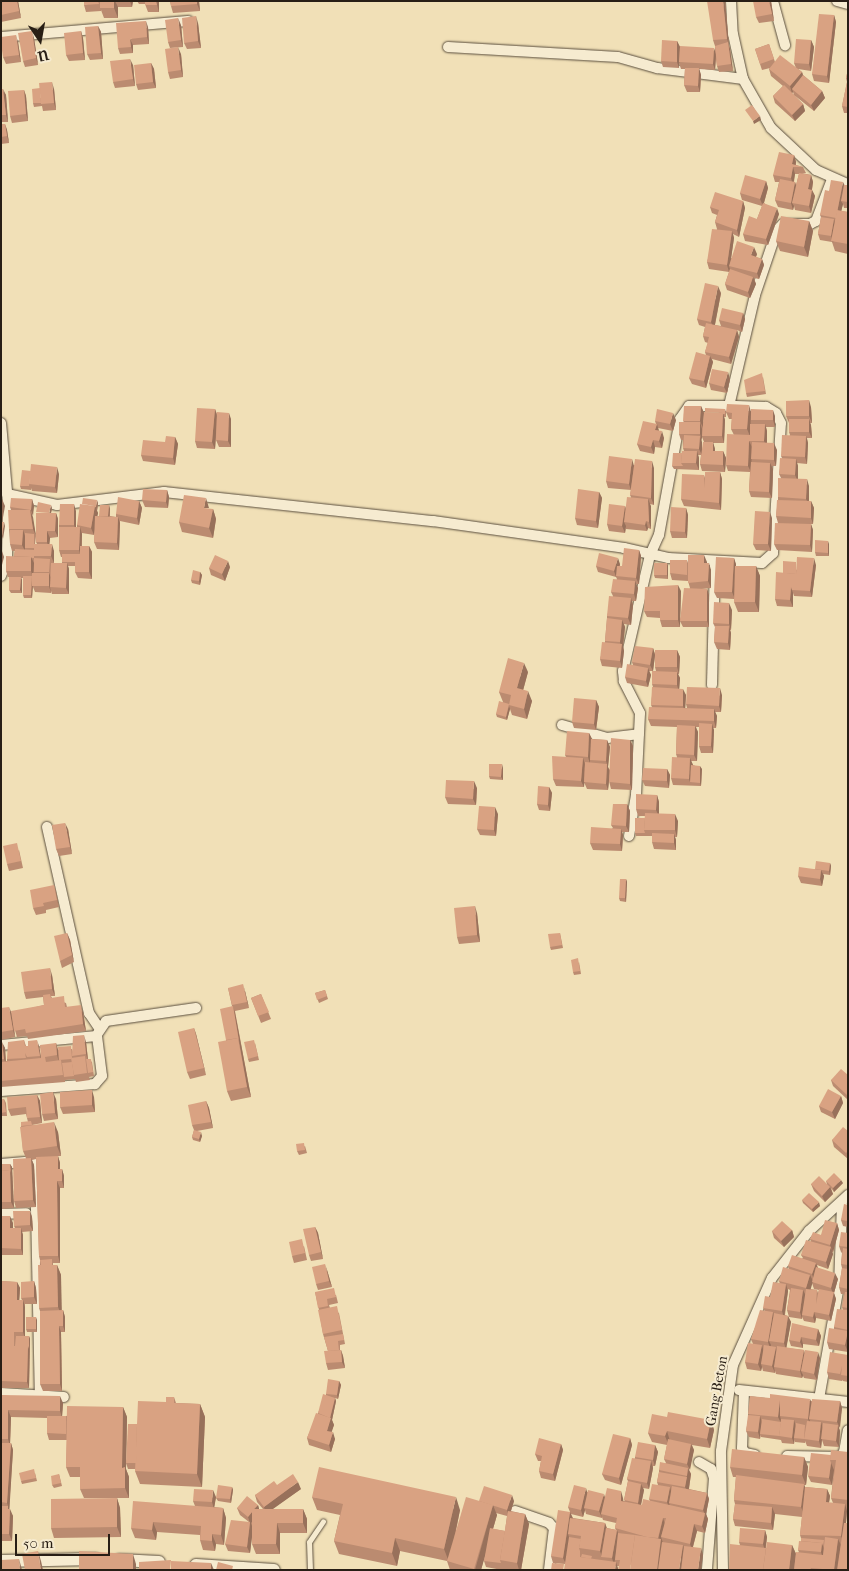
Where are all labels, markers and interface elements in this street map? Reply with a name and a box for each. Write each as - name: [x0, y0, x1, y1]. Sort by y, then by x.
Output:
- north arrow: [15, 15, 65, 65]
- text: U: [36, 46, 50, 65]
- street label: Gang Beton: [703, 1355, 731, 1427]
- scale bar: [18, 1524, 112, 1556]
- text: 50 m: [23, 1534, 53, 1552]

